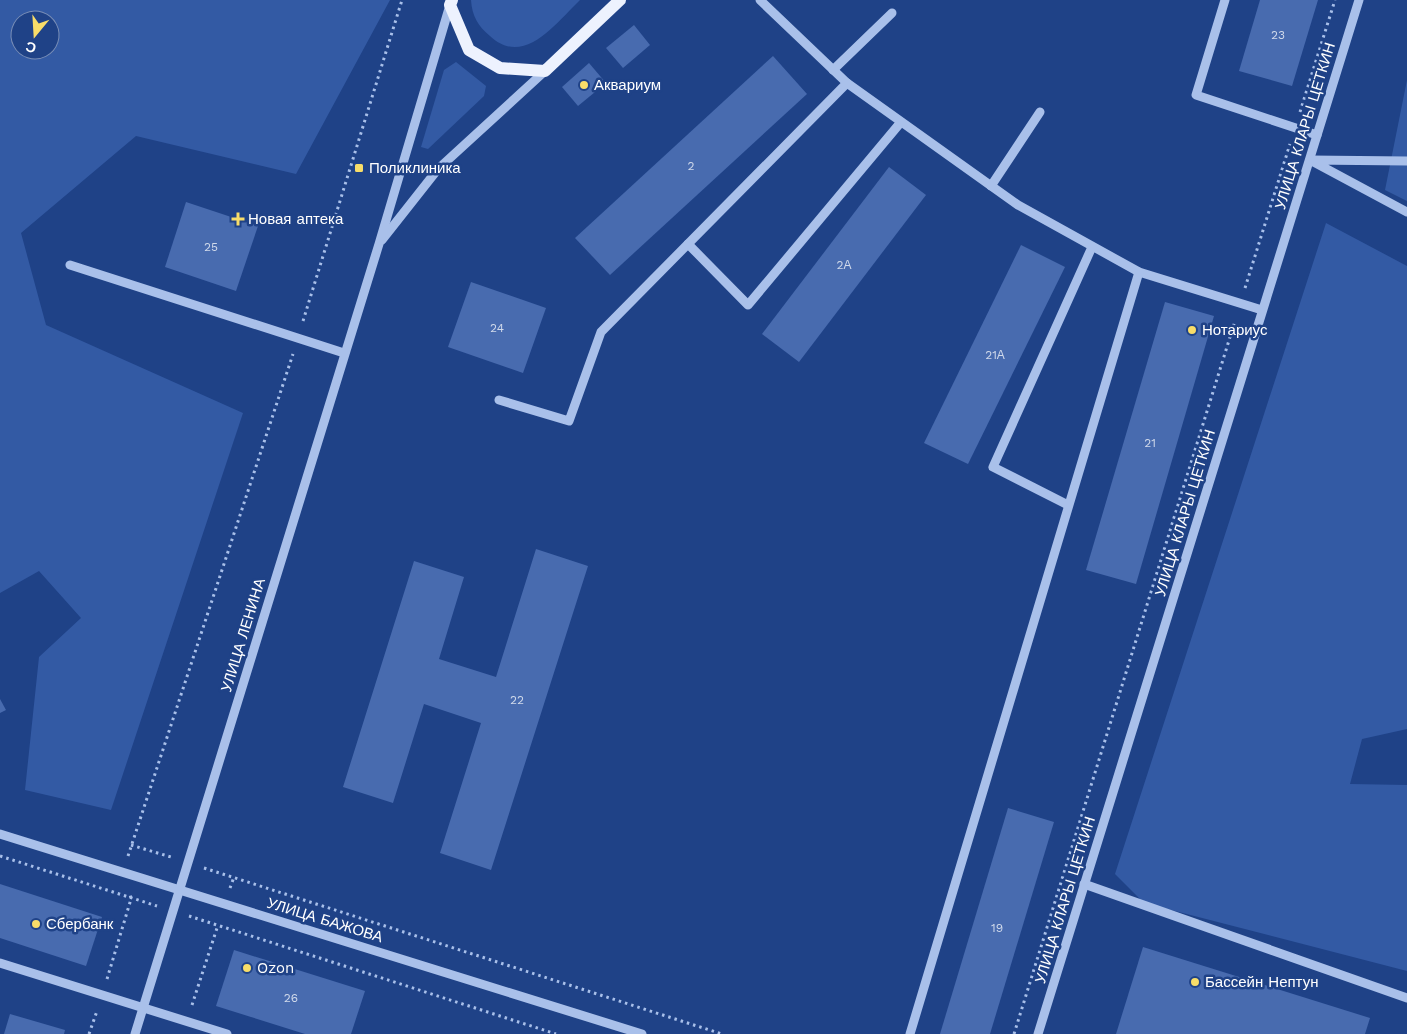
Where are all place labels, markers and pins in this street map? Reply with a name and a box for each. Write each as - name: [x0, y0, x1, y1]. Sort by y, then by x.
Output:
- place label: Аквариум: [594, 76, 661, 94]
- marker: Аквариум: [578, 79, 590, 91]
- place label: Поликлиника: [369, 159, 461, 177]
- marker: Поликлиника: [353, 162, 365, 174]
- place label: Новая аптека: [248, 210, 344, 228]
- marker: Новая аптека: [232, 213, 244, 225]
- place label: Нотариус: [1202, 321, 1268, 339]
- marker: Нотариус: [1186, 324, 1198, 336]
- place label: Сбербанк: [46, 915, 114, 933]
- marker: Сбербанк: [30, 918, 42, 930]
- place label: Ozon: [257, 959, 294, 977]
- marker: Ozon: [241, 962, 253, 974]
- place label: Бассейн Нептун: [1205, 973, 1318, 991]
- marker: Бассейн Нептун: [1189, 976, 1201, 988]

